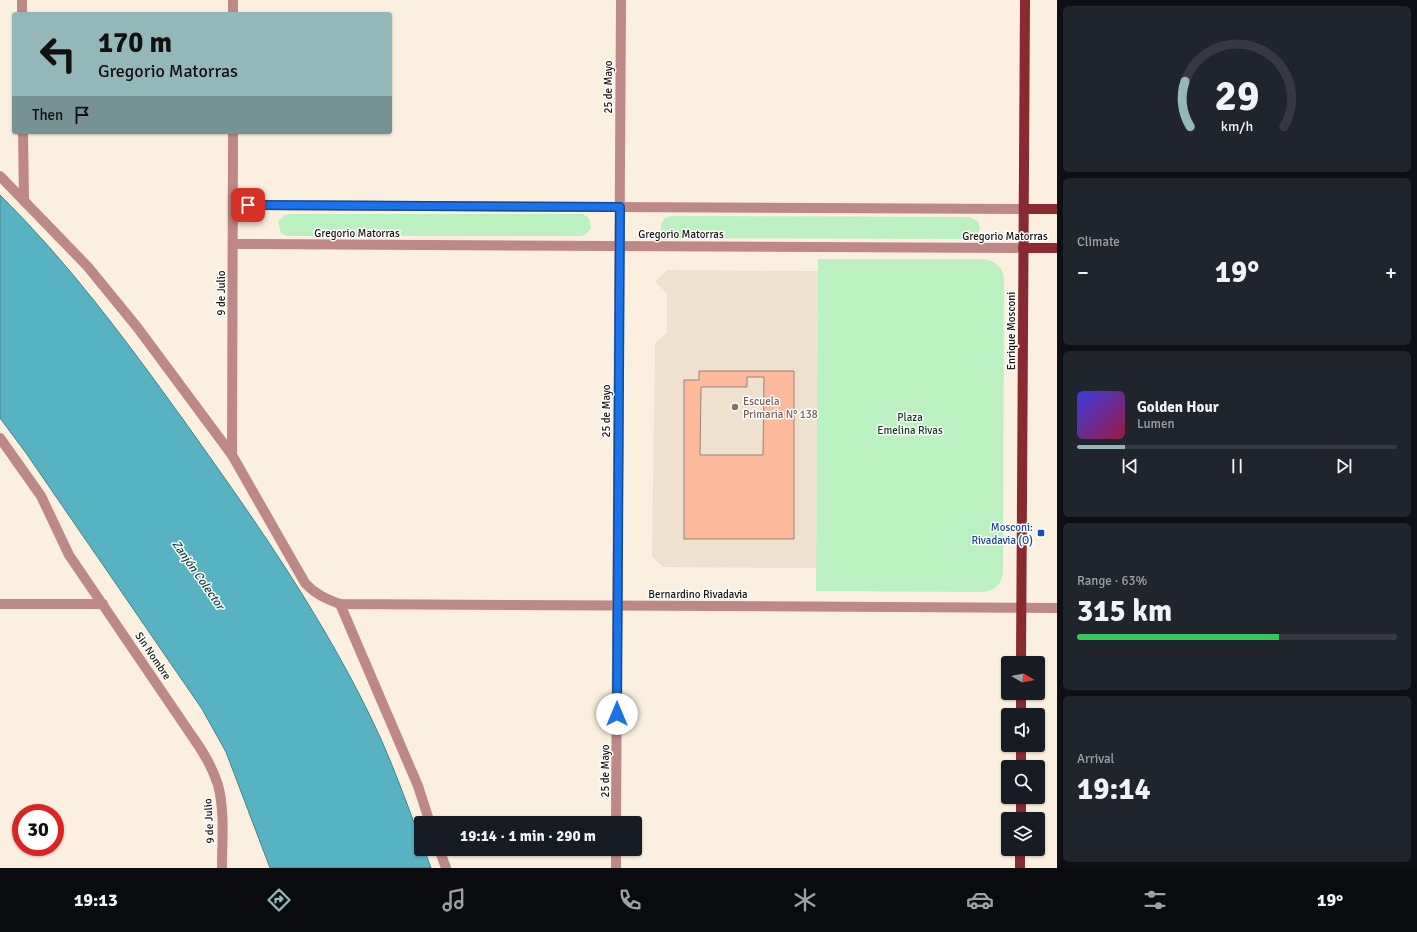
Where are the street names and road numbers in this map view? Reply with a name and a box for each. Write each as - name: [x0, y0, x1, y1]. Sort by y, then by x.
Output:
- street label: 25 de Mayo: [602, 60, 615, 114]
- street label: Gregorio Matorras: [314, 227, 400, 240]
- street label: Gregorio Matorras: [638, 228, 724, 241]
- street label: Gregorio Matorras: [962, 230, 1048, 243]
- street label: 9 de Julio: [215, 270, 228, 315]
- street label: Enrique Mosconi: [1005, 292, 1018, 370]
- street label: 25 de Mayo: [600, 384, 613, 438]
- street label: Bernardino Rivadavia: [648, 588, 748, 601]
- street label: Sin Nombre: [132, 630, 174, 682]
- street label: 25 de Mayo: [599, 744, 612, 798]
- street label: 9 de Julio: [201, 798, 217, 844]

